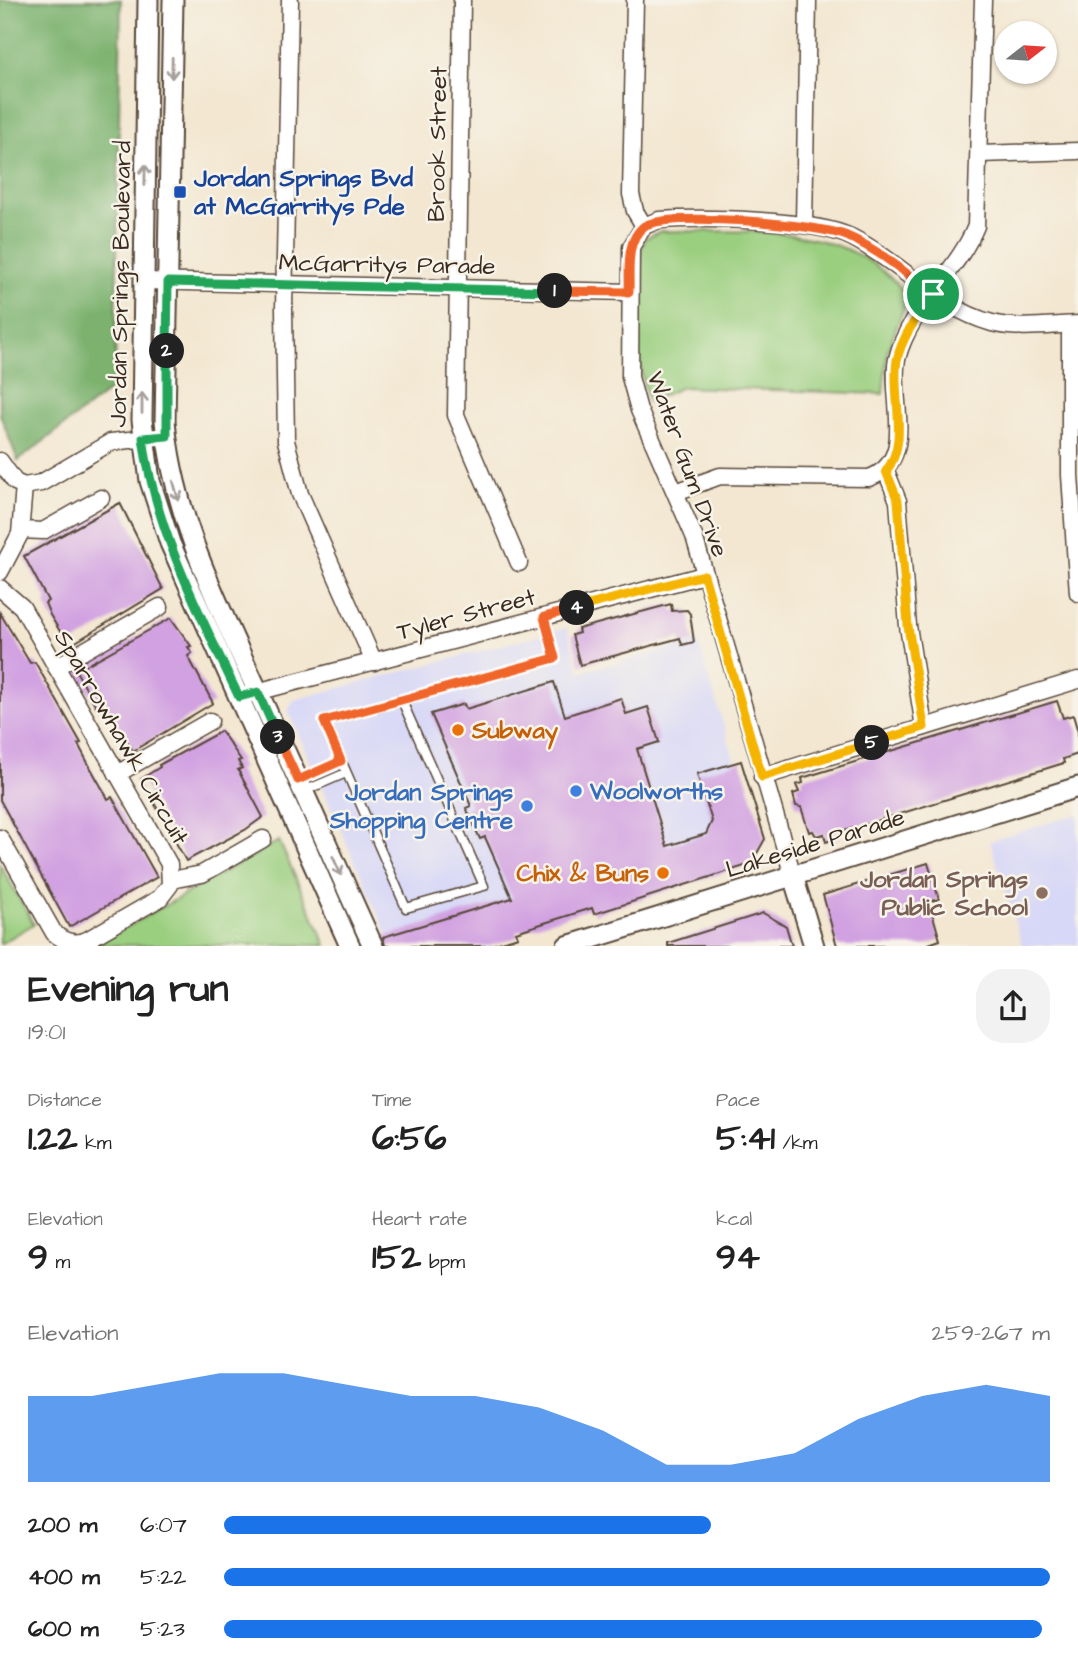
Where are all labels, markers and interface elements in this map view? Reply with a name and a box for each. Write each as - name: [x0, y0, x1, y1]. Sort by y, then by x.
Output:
- north arrow: [994, 21, 1057, 84]
- map controls: [994, 21, 1057, 84]
- one-way arrow: [165, 56, 179, 79]
- street label: Brook Street: [420, 66, 456, 222]
- street label: Jordan Springs Boulevard: [101, 140, 142, 428]
- place label: Jordan Springs Bvd at McGarritys Pde: [193, 162, 414, 226]
- one-way arrow: [139, 164, 152, 187]
- marker: Jordan Springs Bvd at McGarritys Pde: [172, 184, 188, 200]
- street label: McGarritys Parade: [278, 246, 496, 285]
- pin: [903, 264, 963, 324]
- pin: 1: [538, 274, 572, 308]
- icon: arrive: [914, 275, 952, 313]
- text: 1: [553, 277, 556, 304]
- pin: 2: [150, 334, 184, 368]
- text: 2: [161, 337, 172, 364]
- street label: Water Gum Drive: [638, 367, 736, 562]
- one-way arrow: [135, 391, 149, 414]
- one-way arrow: [171, 479, 184, 501]
- street label: Tyler Street: [393, 580, 540, 651]
- pin: 4: [560, 590, 594, 626]
- text: 4: [570, 594, 583, 621]
- street label: Sparrowhawk Circuit: [46, 624, 197, 851]
- place label: Subway: [471, 714, 559, 750]
- pin: 3: [260, 720, 296, 754]
- marker: Subway: [450, 722, 466, 738]
- text: 3: [273, 723, 282, 750]
- pin: 5: [854, 726, 890, 760]
- text: 5: [865, 729, 878, 756]
- place label: Woolworths: [589, 775, 723, 809]
- place label: Jordan Springs Shopping Centre: [329, 776, 513, 839]
- marker: Woolworths: [568, 783, 584, 799]
- marker: Jordan Springs Shopping Centre: [519, 798, 535, 814]
- street label: Lakeside Parade: [722, 801, 909, 887]
- one-way arrow: [331, 855, 344, 876]
- place label: Chix & Buns: [517, 857, 649, 891]
- place label: Jordan Springs Public School: [859, 863, 1028, 925]
- marker: Chix & Buns: [655, 865, 671, 881]
- marker: Jordan Springs Public School: [1034, 885, 1050, 901]
- text: Evening run: [28, 964, 229, 1016]
- button: share: [976, 969, 1050, 1043]
- text: 19:01: [28, 1016, 65, 1048]
- text: Distance: [28, 1087, 102, 1114]
- text: Time: [372, 1087, 412, 1114]
- text: Pace: [716, 1087, 760, 1114]
- text: 1.22: [28, 1114, 77, 1163]
- text: 6:56: [372, 1114, 447, 1163]
- text: 5:41: [716, 1114, 775, 1163]
- text: km: [77, 1130, 112, 1157]
- text: /km: [775, 1130, 818, 1157]
- text: Elevation: [28, 1206, 103, 1233]
- text: Heart rate: [372, 1206, 467, 1233]
- text: kcal: [716, 1206, 752, 1233]
- text: 9: [28, 1233, 48, 1282]
- text: 152: [372, 1233, 421, 1282]
- text: 94: [716, 1233, 760, 1282]
- text: m: [48, 1249, 70, 1276]
- text: bpm: [421, 1249, 465, 1276]
- text: Elevation: [28, 1317, 119, 1349]
- text: 259–267 m: [931, 1317, 1050, 1349]
- text: 200 m: [28, 1509, 97, 1541]
- text: 6:07: [140, 1509, 187, 1541]
- text: 400 m: [28, 1561, 100, 1593]
- text: 5:22: [140, 1561, 186, 1593]
- text: 600 m: [28, 1613, 99, 1645]
- text: 5:23: [140, 1613, 185, 1645]

